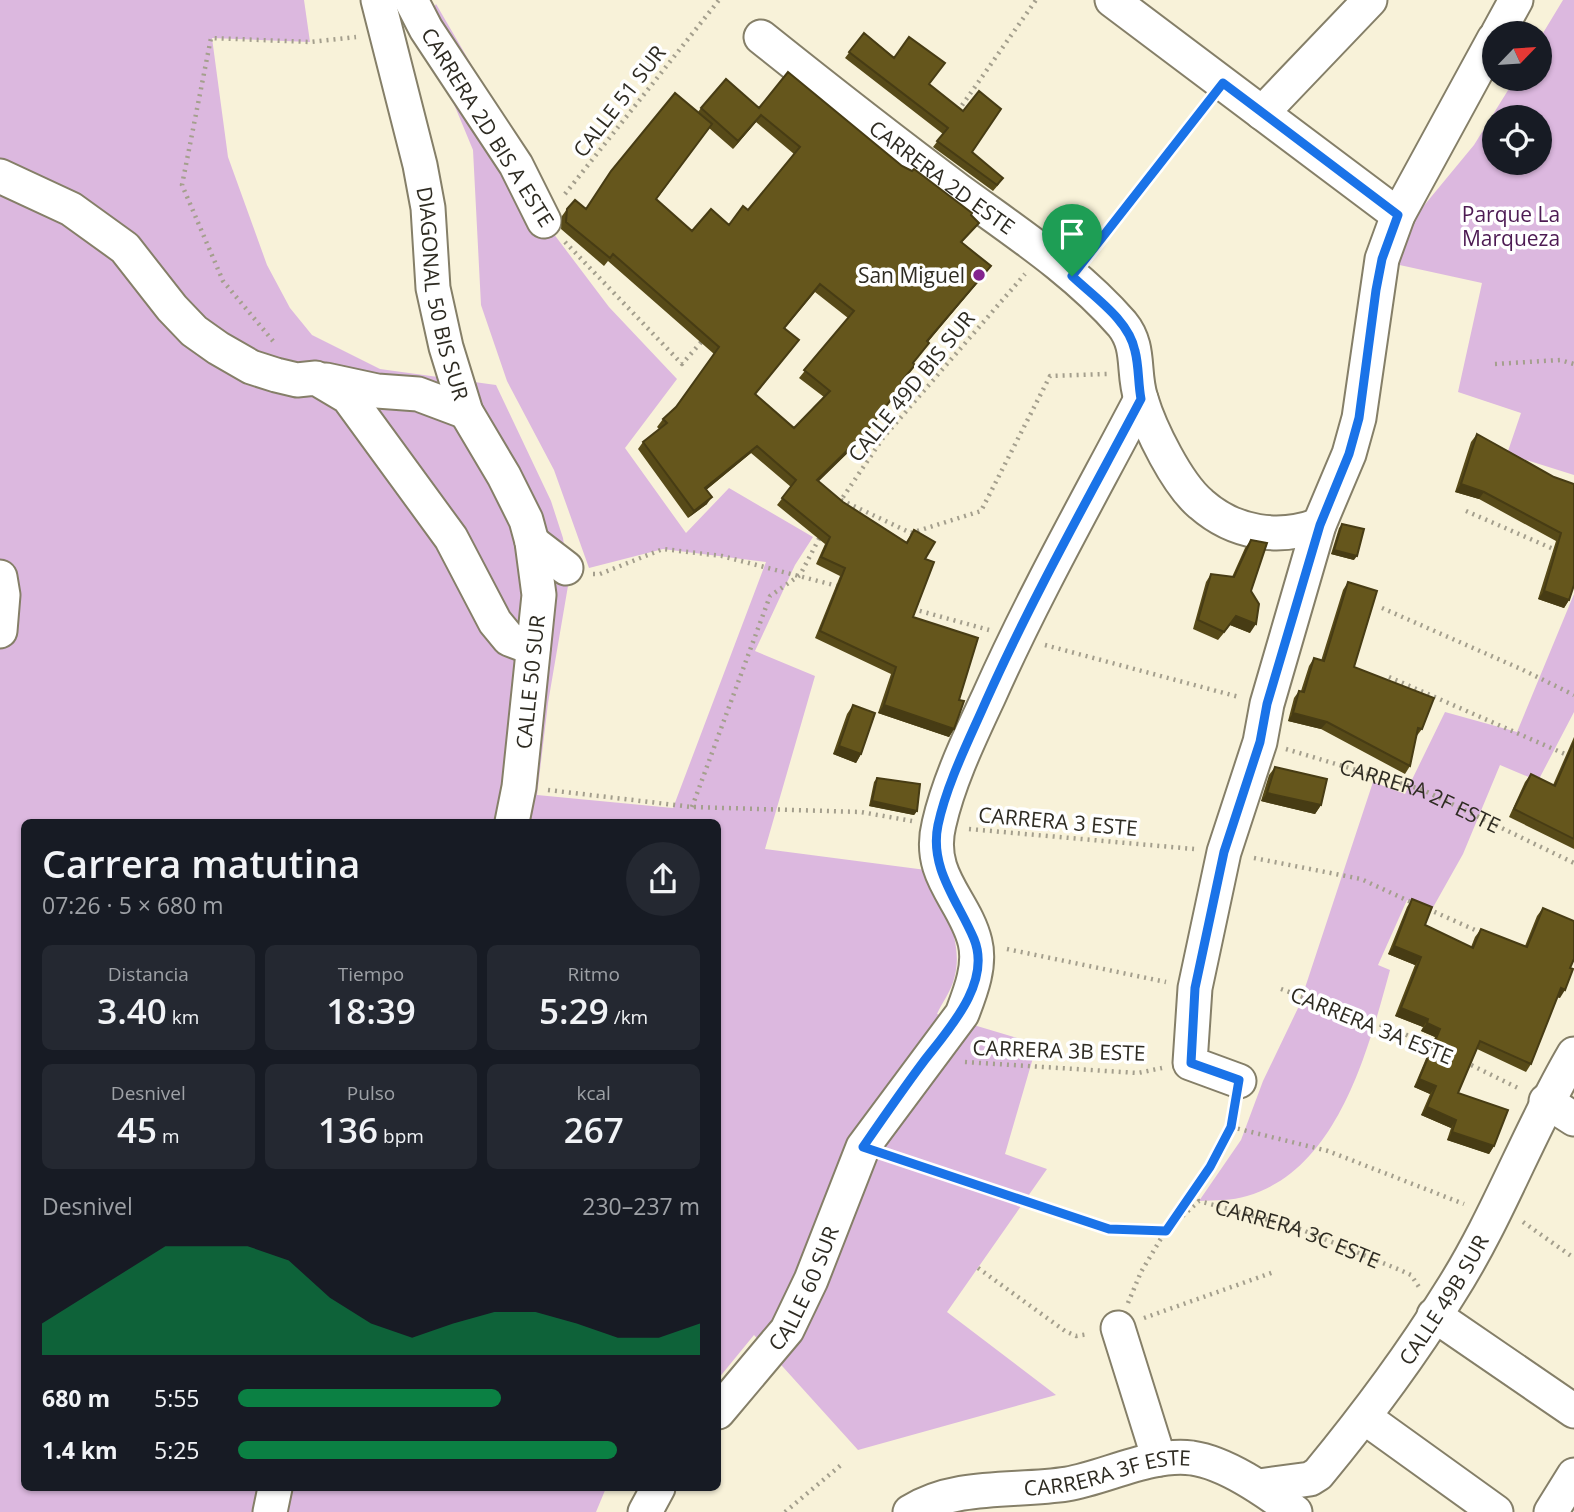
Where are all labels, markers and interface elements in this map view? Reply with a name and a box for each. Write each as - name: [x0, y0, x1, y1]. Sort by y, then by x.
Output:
- north arrow: [1482, 21, 1552, 91]
- map controls: [1482, 21, 1552, 175]
- street label: CARRERA 2D BIS A ESTE: [415, 22, 561, 232]
- street label: CALLE 51 SUR: [566, 39, 672, 163]
- button: locate: [1482, 105, 1552, 175]
- street label: CARRERA 2D ESTE: [863, 114, 1021, 241]
- street label: DIAGONAL 50 BIS SUR: [410, 184, 476, 404]
- park label: Parque La Marqueza: [1462, 200, 1560, 252]
- pin: [1042, 204, 1102, 276]
- icon: arrive: [1053, 215, 1091, 253]
- place label: San Miguel: [858, 261, 965, 289]
- marker: San Miguel: [971, 267, 987, 283]
- street label: CALLE 49D BIS SUR: [841, 305, 981, 467]
- street label: CALLE 50 SUR: [509, 613, 551, 751]
- street label: CARRERA 2F ESTE: [1336, 752, 1505, 839]
- street label: CARRERA 3 ESTE: [977, 800, 1139, 842]
- text: Carrera matutina: [42, 837, 360, 889]
- button: share: [626, 842, 700, 916]
- text: 07:26 · 5 × 680 m: [42, 889, 224, 921]
- text: Distancia: [108, 961, 189, 987]
- text: Tiempo: [338, 961, 404, 987]
- text: Ritmo: [568, 961, 620, 987]
- street label: CARRERA 3A ESTE: [1287, 980, 1457, 1070]
- text: 3.40: [97, 987, 167, 1034]
- text: 18:39: [326, 987, 416, 1034]
- text: 5:29: [539, 987, 609, 1034]
- text: km: [167, 1004, 199, 1030]
- text: /km: [609, 1004, 648, 1030]
- street label: CARRERA 3B ESTE: [972, 1033, 1146, 1067]
- text: Desnivel: [111, 1080, 186, 1106]
- text: Pulso: [347, 1080, 395, 1106]
- text: kcal: [576, 1080, 611, 1106]
- text: 45: [117, 1106, 157, 1153]
- text: 136: [318, 1106, 378, 1153]
- text: 267: [564, 1106, 624, 1153]
- text: m: [157, 1123, 180, 1149]
- text: bpm: [378, 1123, 424, 1149]
- text: Desnivel: [42, 1190, 133, 1222]
- text: 230–237 m: [582, 1190, 700, 1222]
- street label: CARRERA 3C ESTE: [1212, 1192, 1384, 1274]
- street label: CALLE 60 SUR: [762, 1222, 845, 1356]
- street label: CALLE 49B SUR: [1392, 1230, 1495, 1370]
- text: 680 m: [42, 1382, 110, 1414]
- text: 5:55: [154, 1382, 200, 1414]
- text: 1.4 km: [42, 1434, 118, 1466]
- text: 5:25: [154, 1434, 200, 1466]
- street label: CARRERA 3F ESTE: [1023, 1443, 1191, 1502]

